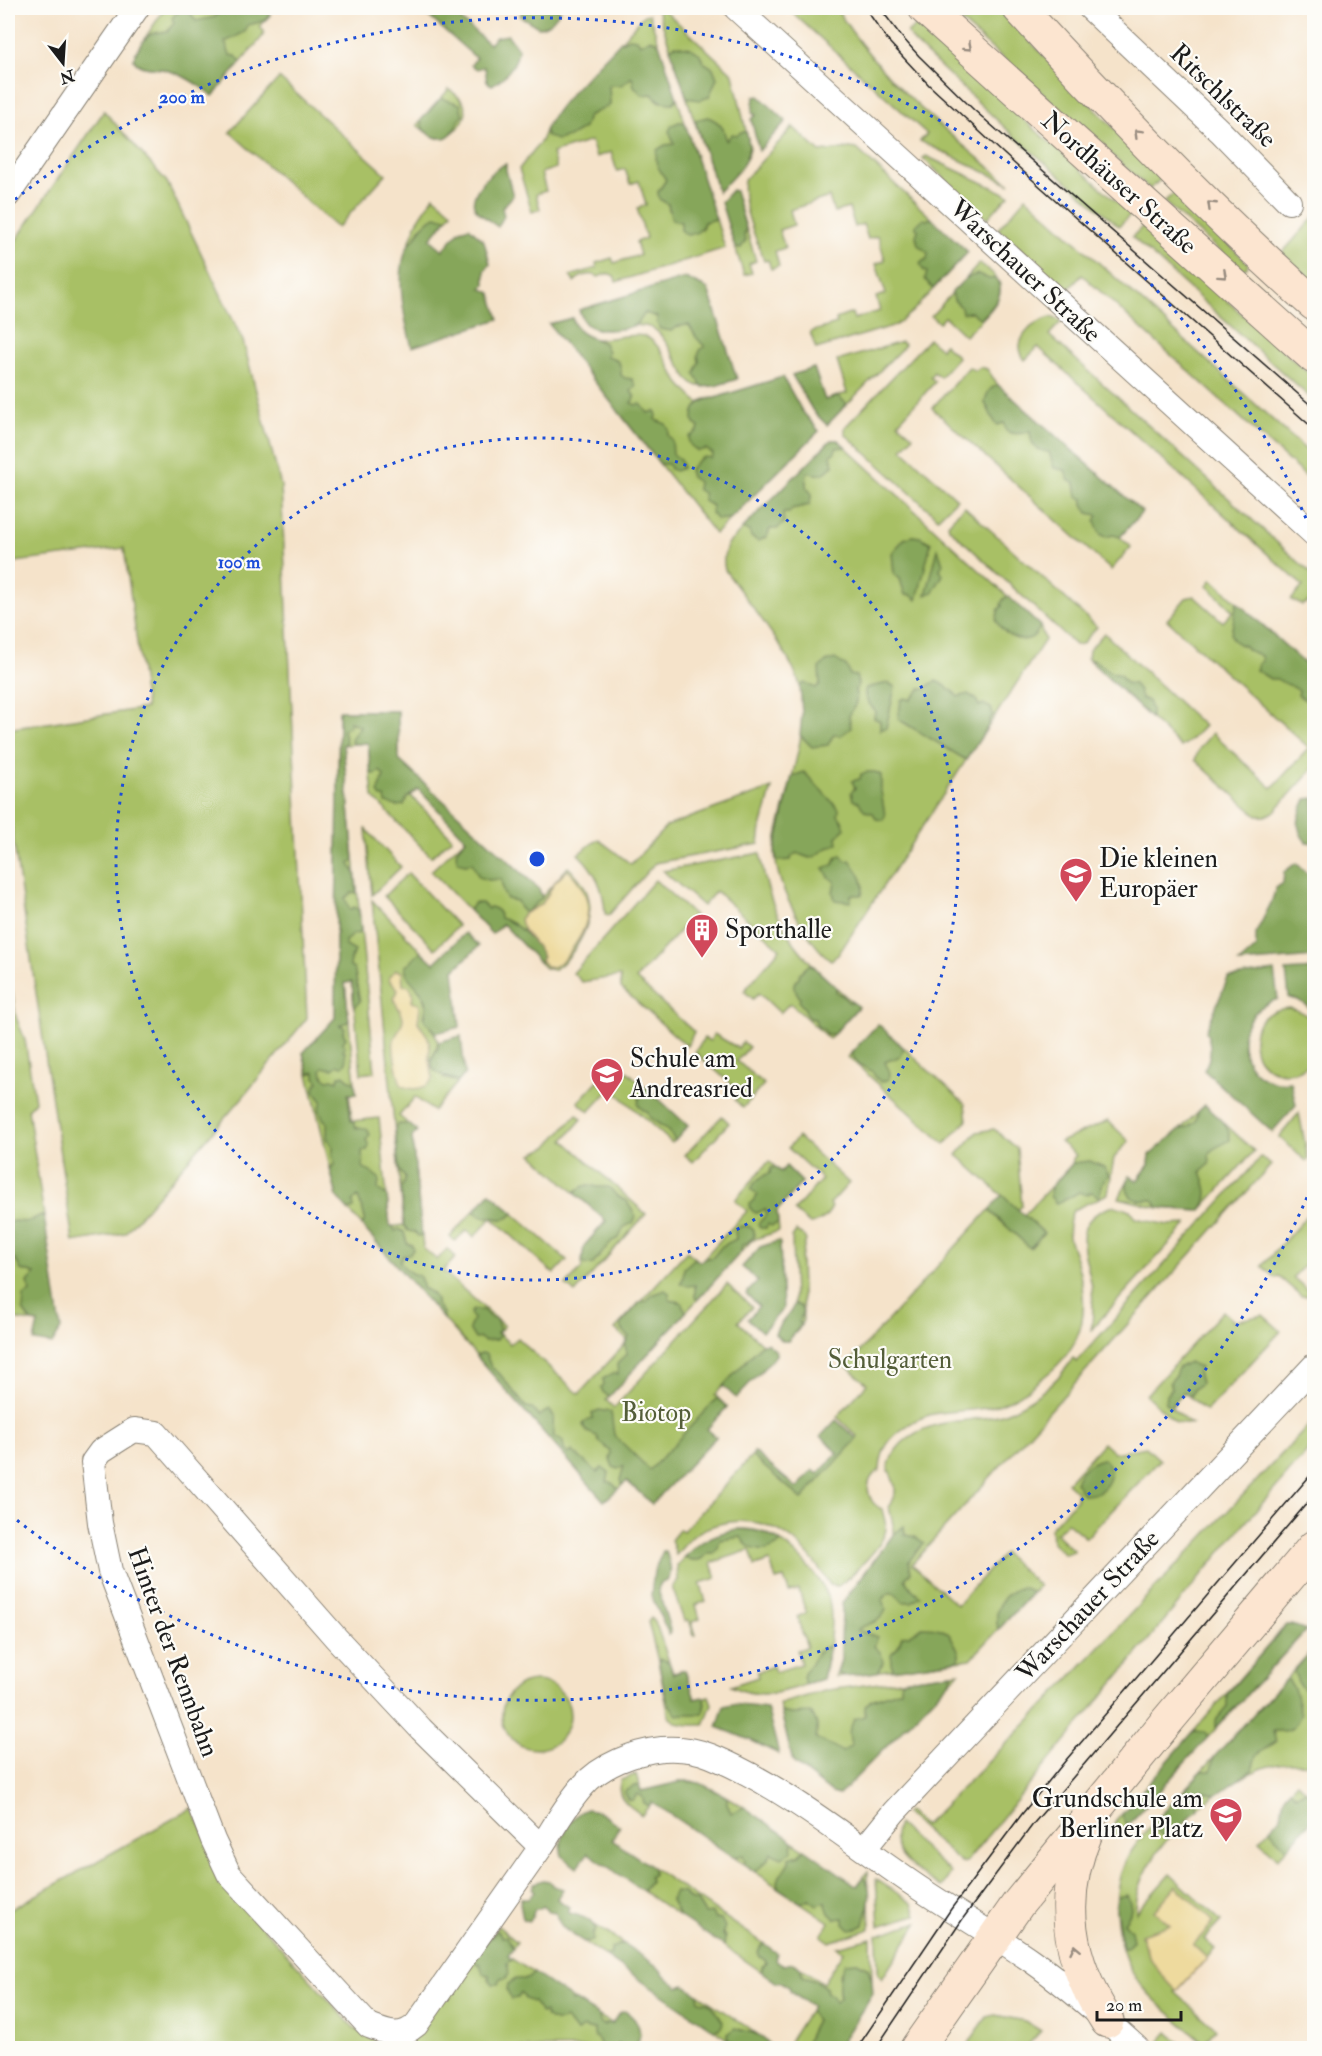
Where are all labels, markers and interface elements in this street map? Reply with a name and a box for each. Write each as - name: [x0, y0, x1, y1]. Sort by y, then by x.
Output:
- north arrow: [33, 33, 93, 93]
- street label: Ritschlstraße: [1163, 37, 1283, 155]
- one-way arrow: [961, 40, 972, 51]
- text: N: [57, 64, 78, 88]
- text: 200 m: [159, 86, 206, 109]
- street label: Nordhäuser Straße: [1035, 105, 1204, 261]
- one-way arrow: [1135, 130, 1146, 141]
- street label: Warschauer Straße: [942, 192, 1108, 350]
- one-way arrow: [1208, 202, 1219, 213]
- one-way arrow: [1216, 268, 1227, 279]
- text: 100 m: [218, 551, 261, 574]
- place label: Die kleinen Europäer: [1099, 843, 1218, 906]
- centre of rings: [527, 849, 547, 869]
- school or university icon: Die kleinen Europäer: [1058, 856, 1094, 903]
- building icon: Sporthalle: [684, 912, 720, 959]
- place label: Sporthalle: [725, 914, 832, 947]
- place label: Schule am Andreasried: [629, 1043, 753, 1105]
- school or university icon: Schule am Andreasried: [589, 1056, 625, 1103]
- park label: Schulgarten: [828, 1344, 952, 1376]
- park label: Biotop: [621, 1397, 691, 1430]
- street label: Warschauer Straße: [1009, 1523, 1167, 1689]
- street label: Hinter der Rennbahn: [120, 1543, 226, 1761]
- place label: Grundschule am Berliner Platz: [1032, 1783, 1203, 1845]
- school or university icon: Grundschule am Berliner Platz: [1208, 1796, 1244, 1843]
- one-way arrow: [1069, 1944, 1082, 1954]
- scale bar: [1097, 1984, 1181, 2022]
- text: 20 m: [1106, 1994, 1142, 2017]

